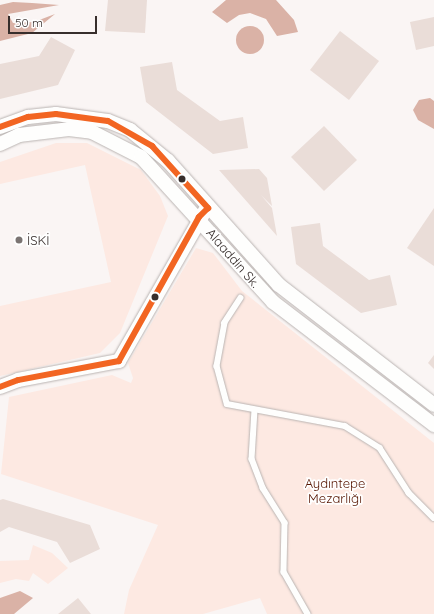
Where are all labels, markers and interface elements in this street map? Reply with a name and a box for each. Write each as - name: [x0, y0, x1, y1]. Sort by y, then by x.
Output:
- scale bar: [10, 8, 99, 34]
- text: 50 m: [15, 15, 43, 30]
- unlabelled marker: [177, 174, 187, 184]
- street label: Alaaddin Sk.: [203, 225, 263, 291]
- place label: İSKİ: [27, 232, 50, 248]
- marker: İSKİ: [14, 235, 24, 245]
- unlabelled marker: [150, 292, 160, 302]
- park label: Aydıntepe Mezarlığı: [305, 476, 365, 507]

